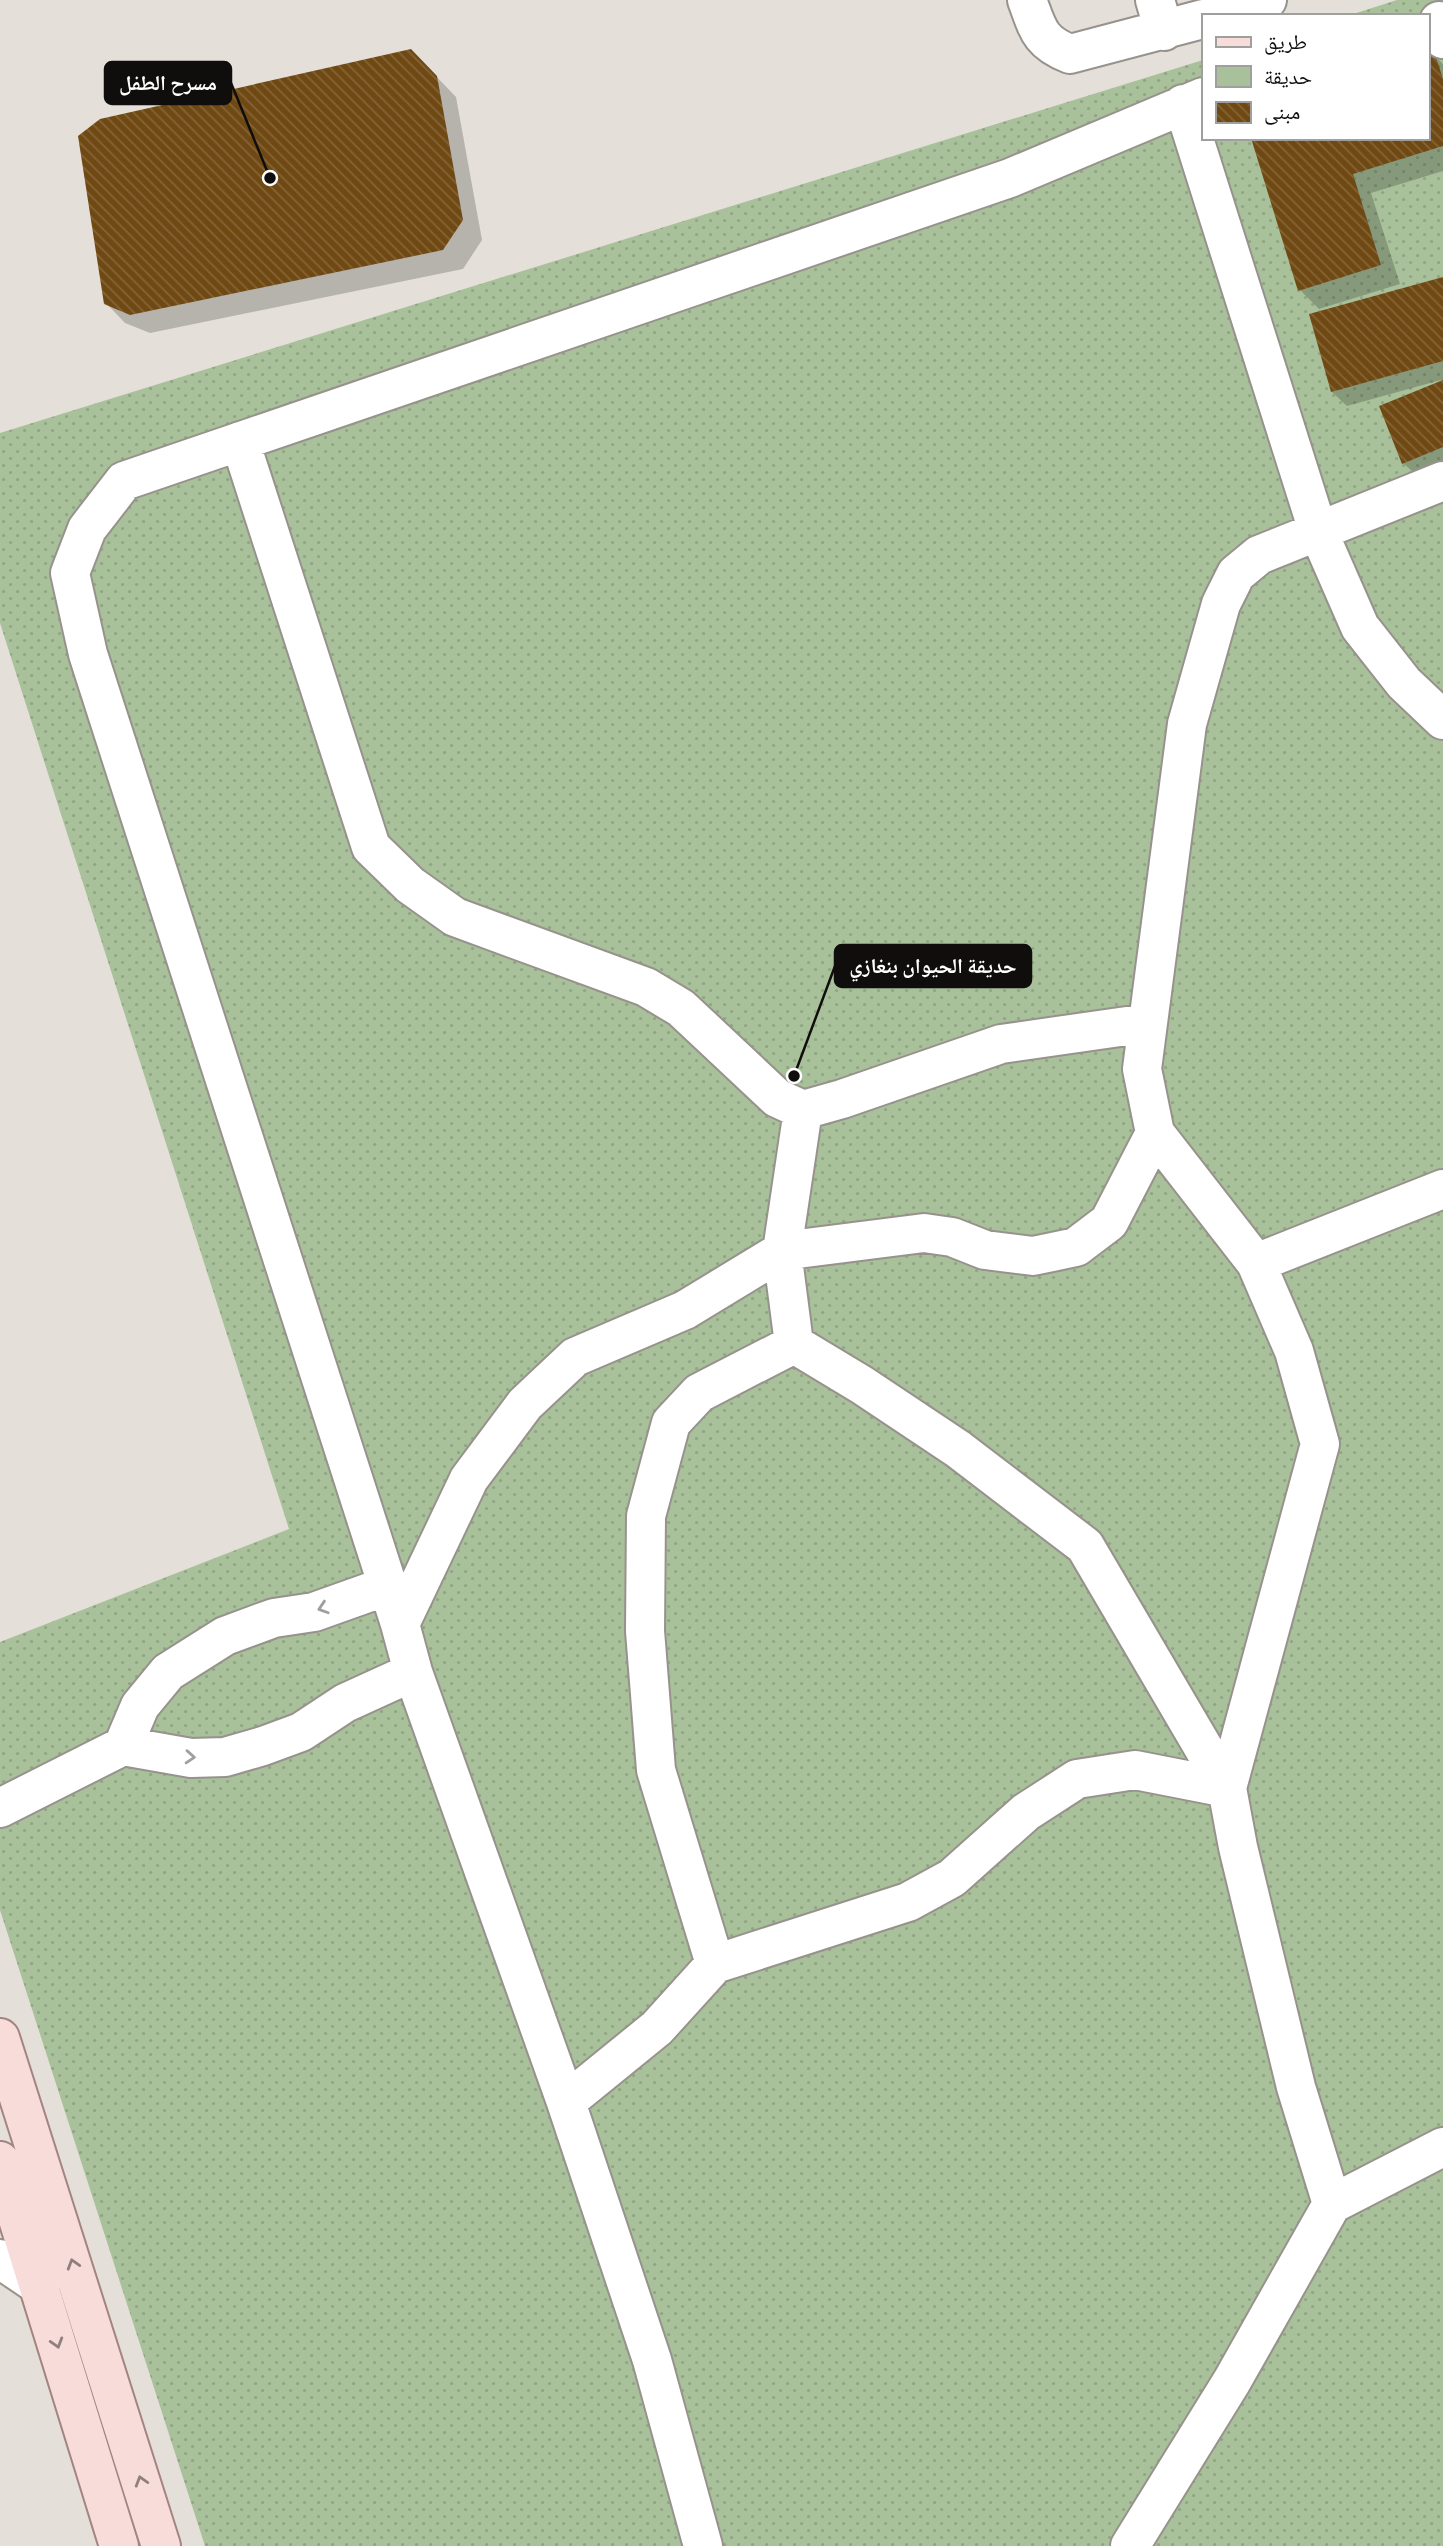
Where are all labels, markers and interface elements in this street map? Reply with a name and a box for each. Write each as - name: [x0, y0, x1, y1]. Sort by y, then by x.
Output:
- legend: [1202, 14, 1429, 140]
- text: طريق: [1264, 28, 1307, 55]
- callout: مسرح الطفل: [105, 62, 231, 104]
- text: حديقة: [1264, 63, 1312, 90]
- text: مسرح الطفل: [119, 69, 217, 96]
- text: مبنى: [1264, 98, 1300, 125]
- callout: حديقة الحيوان بنغازي: [835, 945, 1031, 987]
- text: حديقة الحيوان بنغازي: [849, 952, 1017, 982]
- one-way arrow: [318, 1600, 330, 1614]
- one-way arrow: [185, 1749, 196, 1764]
- one-way arrow: [66, 2258, 81, 2270]
- one-way arrow: [49, 2337, 64, 2349]
- one-way arrow: [134, 2475, 149, 2487]

